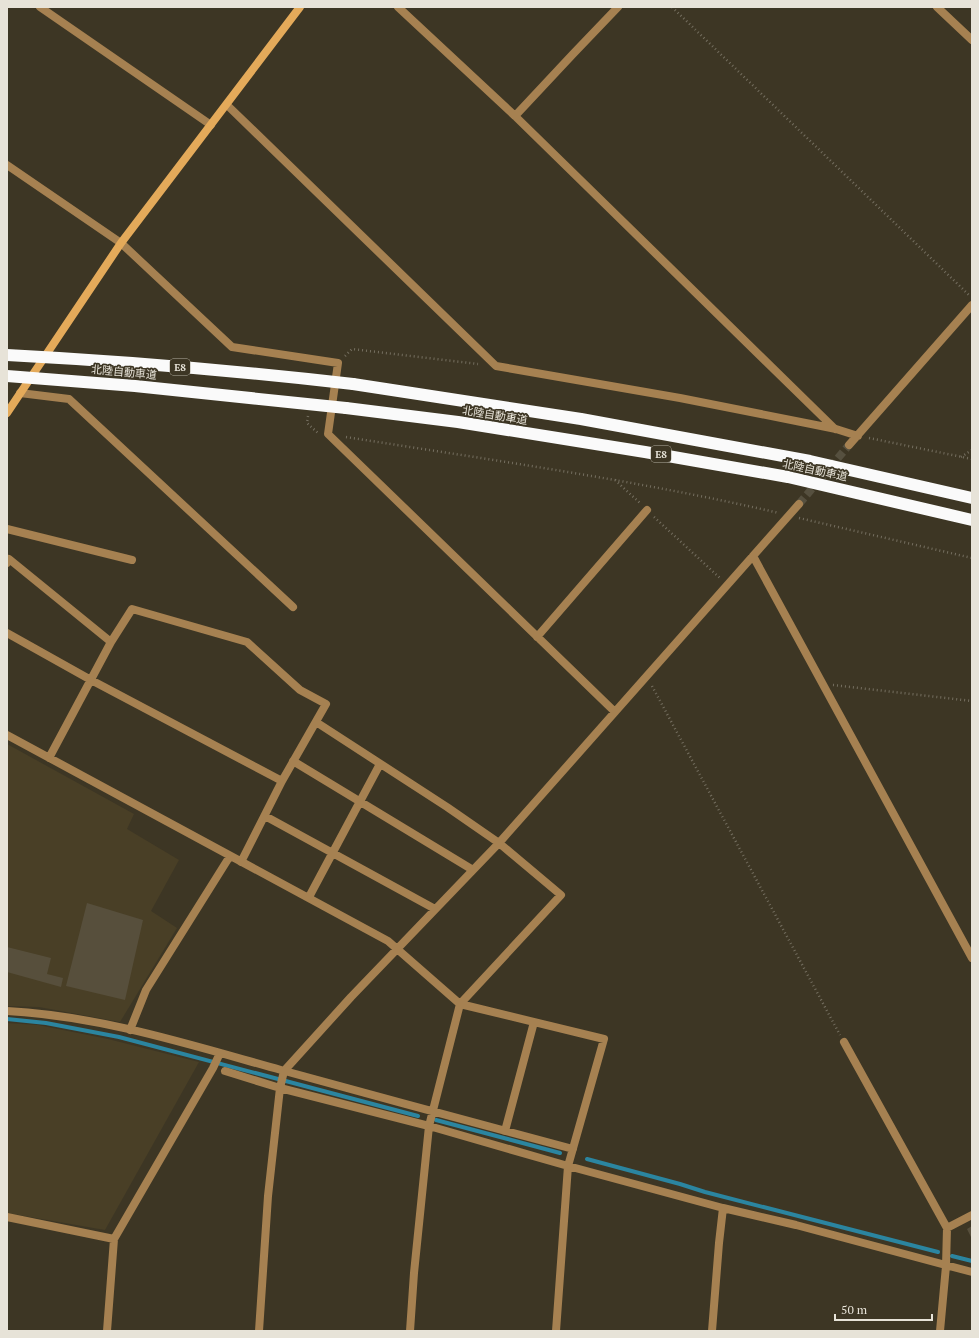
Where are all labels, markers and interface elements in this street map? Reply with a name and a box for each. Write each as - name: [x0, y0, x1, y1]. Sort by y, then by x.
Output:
- road number: E8: [170, 359, 190, 375]
- street label: 北陸自動車道: [91, 362, 157, 382]
- street label: 北陸自動車道: [461, 403, 529, 427]
- road number: E8: [651, 446, 671, 462]
- street label: 北陸自動車道: [781, 456, 849, 484]
- scale bar: [835, 1296, 932, 1322]
- text: 50 m: [841, 1302, 868, 1317]

